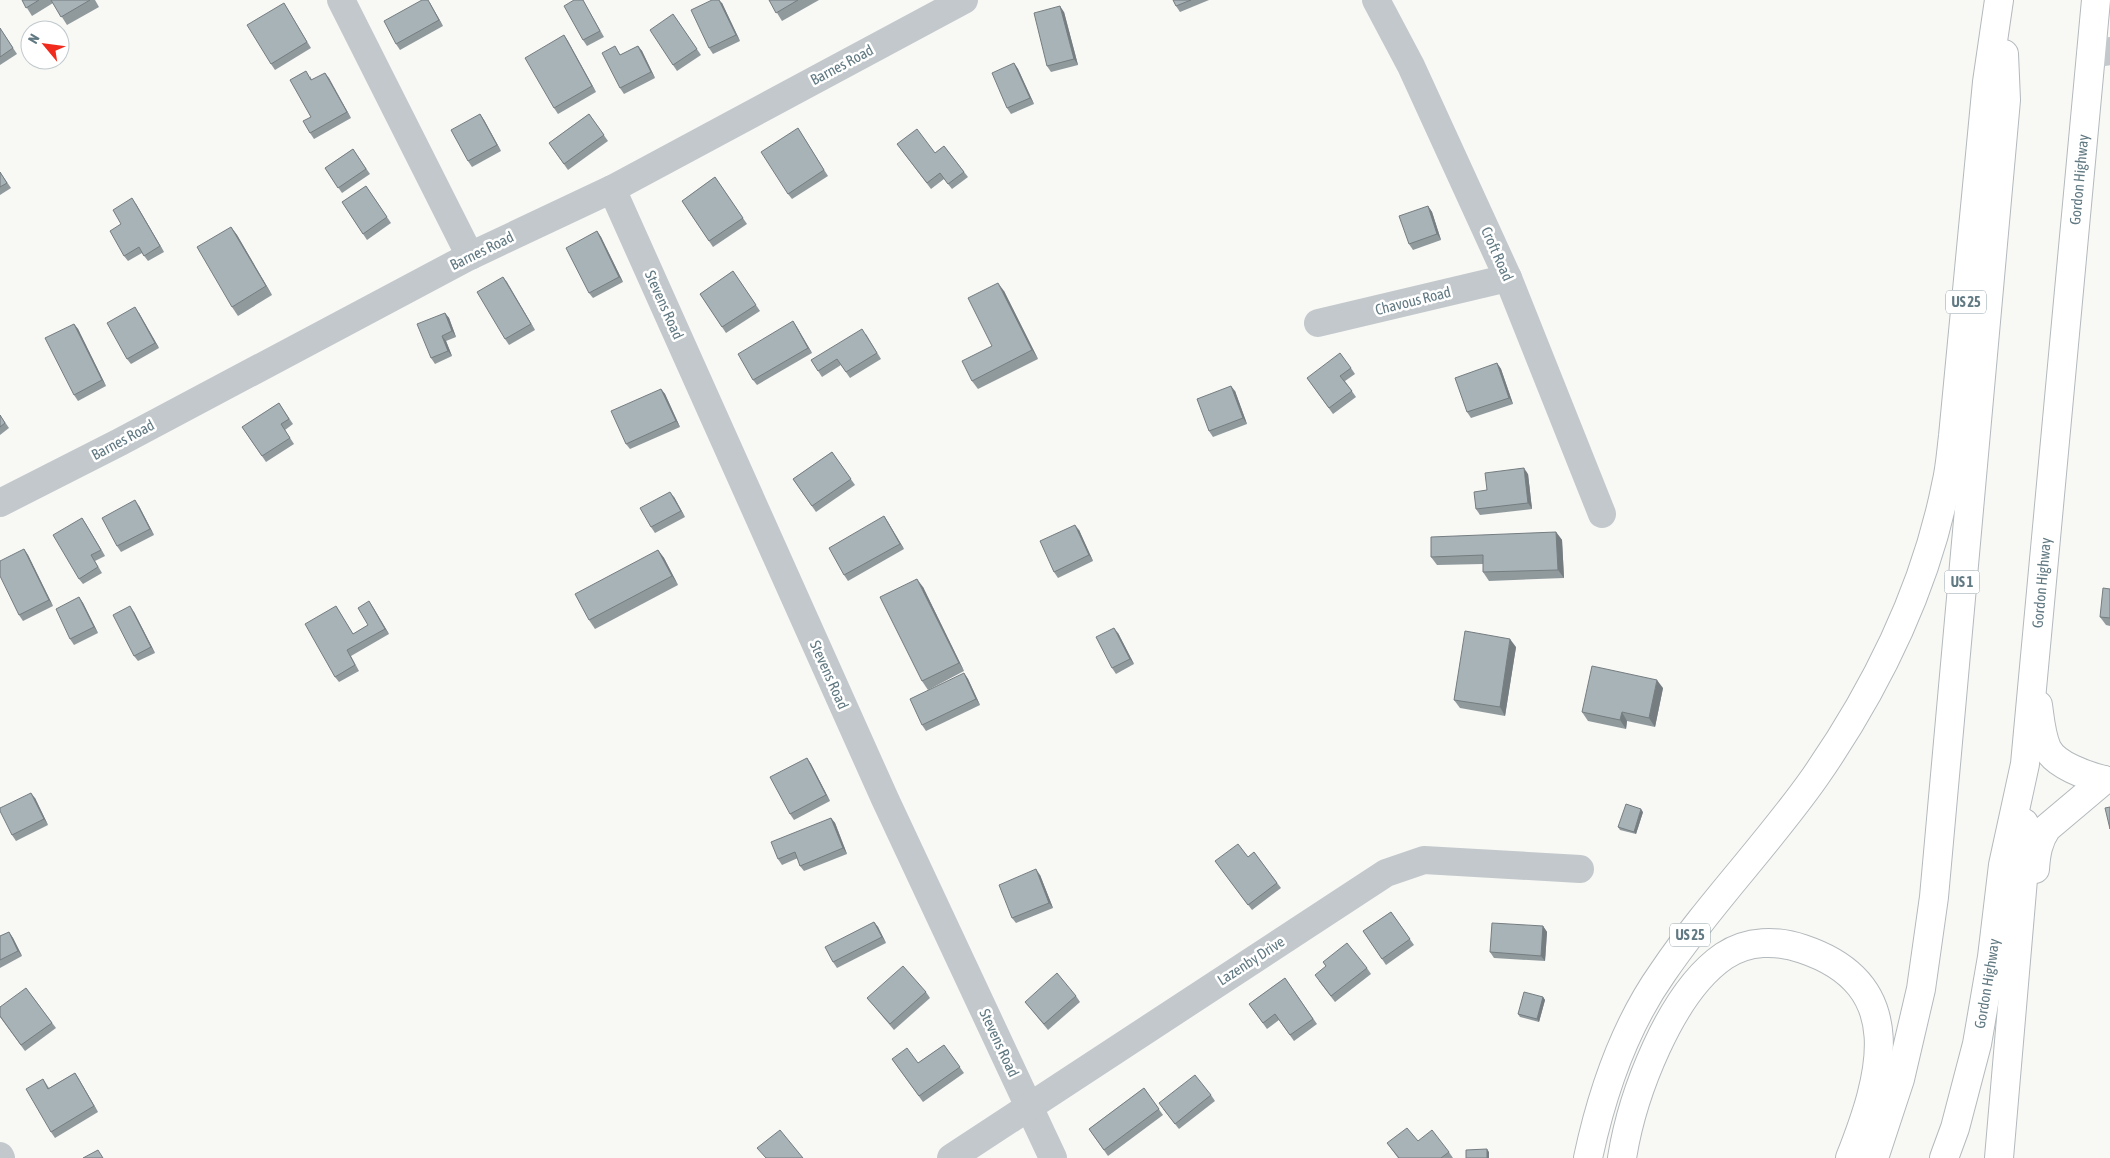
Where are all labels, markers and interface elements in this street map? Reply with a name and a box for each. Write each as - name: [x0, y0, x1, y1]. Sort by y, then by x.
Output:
- north arrow: [20, 20, 70, 70]
- text: N: [25, 31, 43, 46]
- street label: Barnes Road: [807, 41, 876, 88]
- street label: Gordon Highway: [2066, 134, 2091, 226]
- street label: Croft Road: [1478, 224, 1517, 283]
- street label: Barnes Road: [447, 228, 516, 273]
- street label: Stevens Road: [642, 268, 687, 342]
- street label: Chavous Road: [1373, 283, 1452, 318]
- road number: US 25: [1946, 290, 1986, 314]
- street label: Barnes Road: [88, 416, 157, 463]
- street label: Gordon Highway: [2029, 537, 2054, 629]
- road number: US 1: [1944, 570, 1980, 594]
- street label: Stevens Road: [807, 638, 852, 712]
- road number: US 25: [1670, 924, 1710, 946]
- street label: Lazenby Drive: [1214, 933, 1288, 989]
- street label: Gordon Highway: [1971, 938, 2002, 1030]
- street label: Stevens Road: [976, 1006, 1023, 1080]

